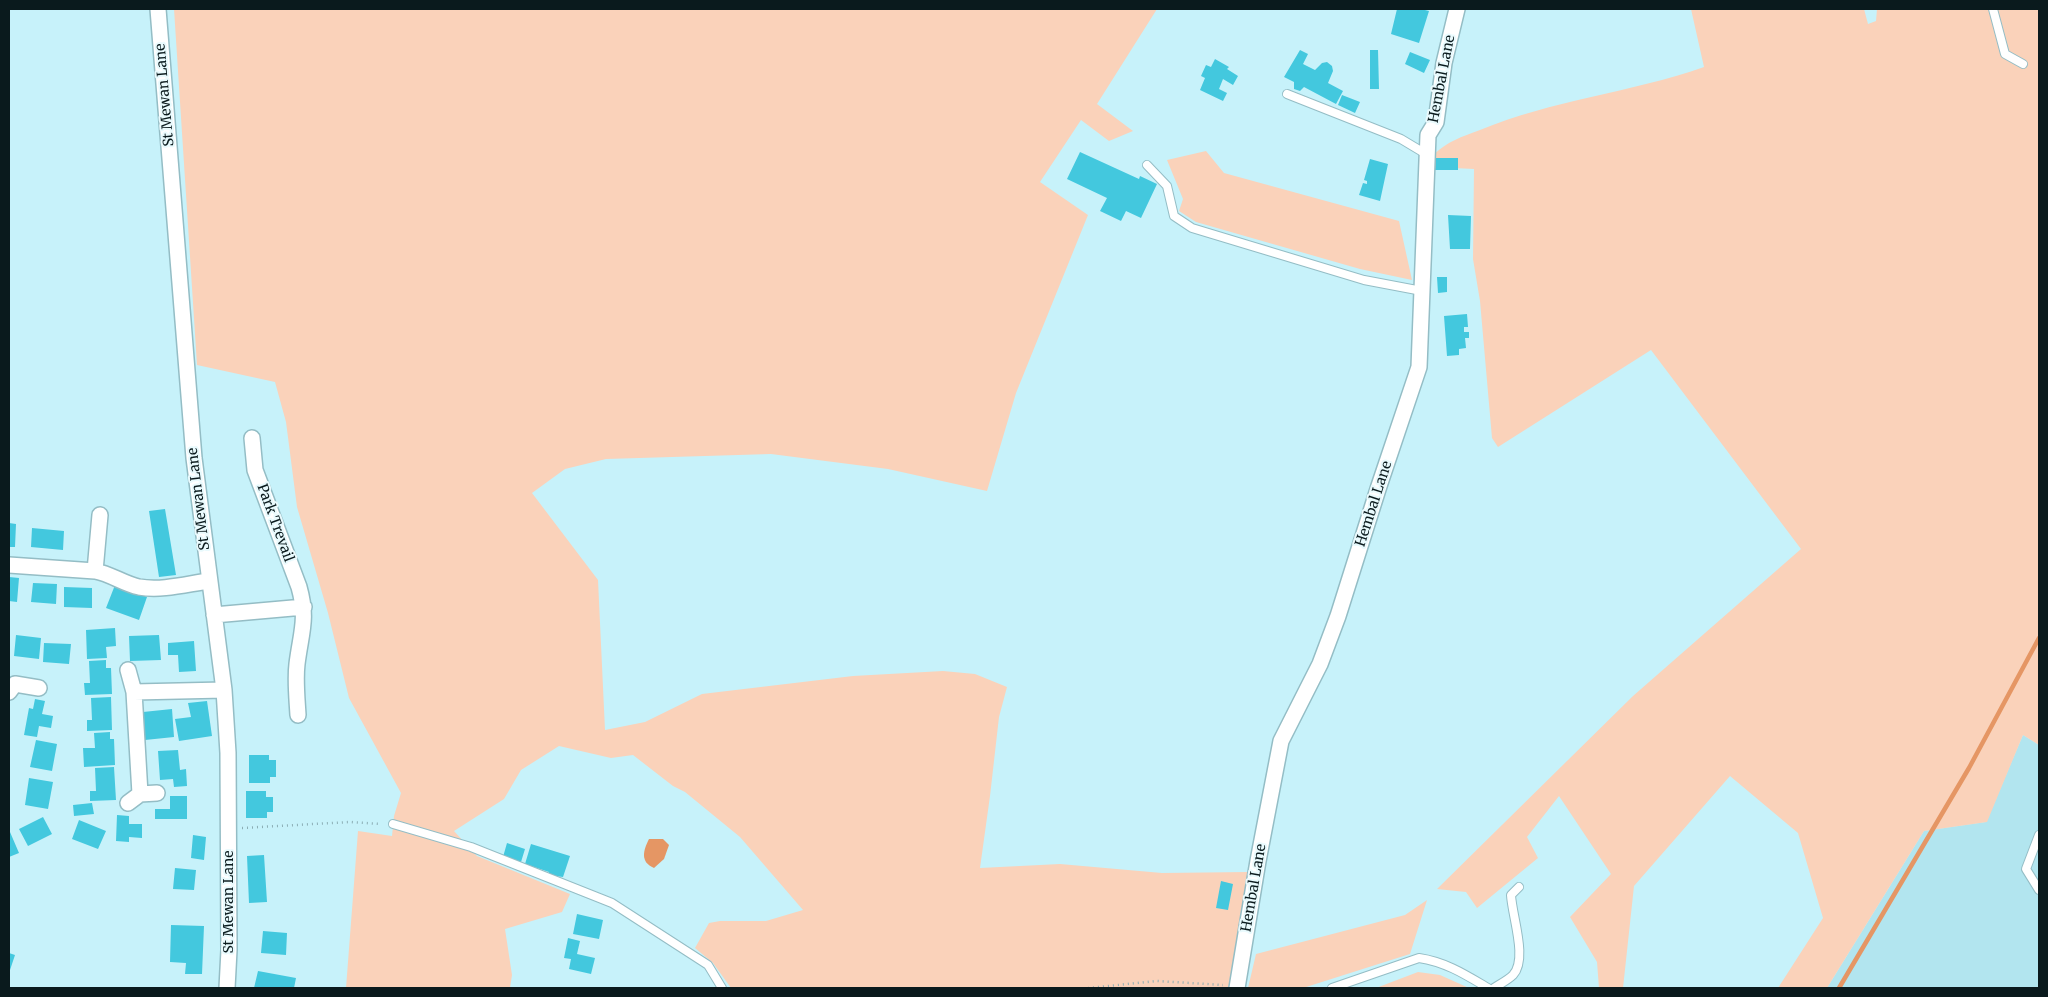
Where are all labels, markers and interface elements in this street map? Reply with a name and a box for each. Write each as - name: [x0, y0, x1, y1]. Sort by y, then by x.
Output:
- street label: Hembal Lane: [1425, 34, 1459, 124]
- street label: St Mewan Lane: [152, 43, 178, 147]
- street label: St Mewan Lane: [184, 447, 214, 551]
- street label: Hembal Lane: [1352, 459, 1396, 549]
- street label: Park Trevail: [253, 482, 297, 564]
- street label: Hembal Lane: [1238, 843, 1270, 933]
- street label: St Mewan Lane: [221, 850, 237, 954]

